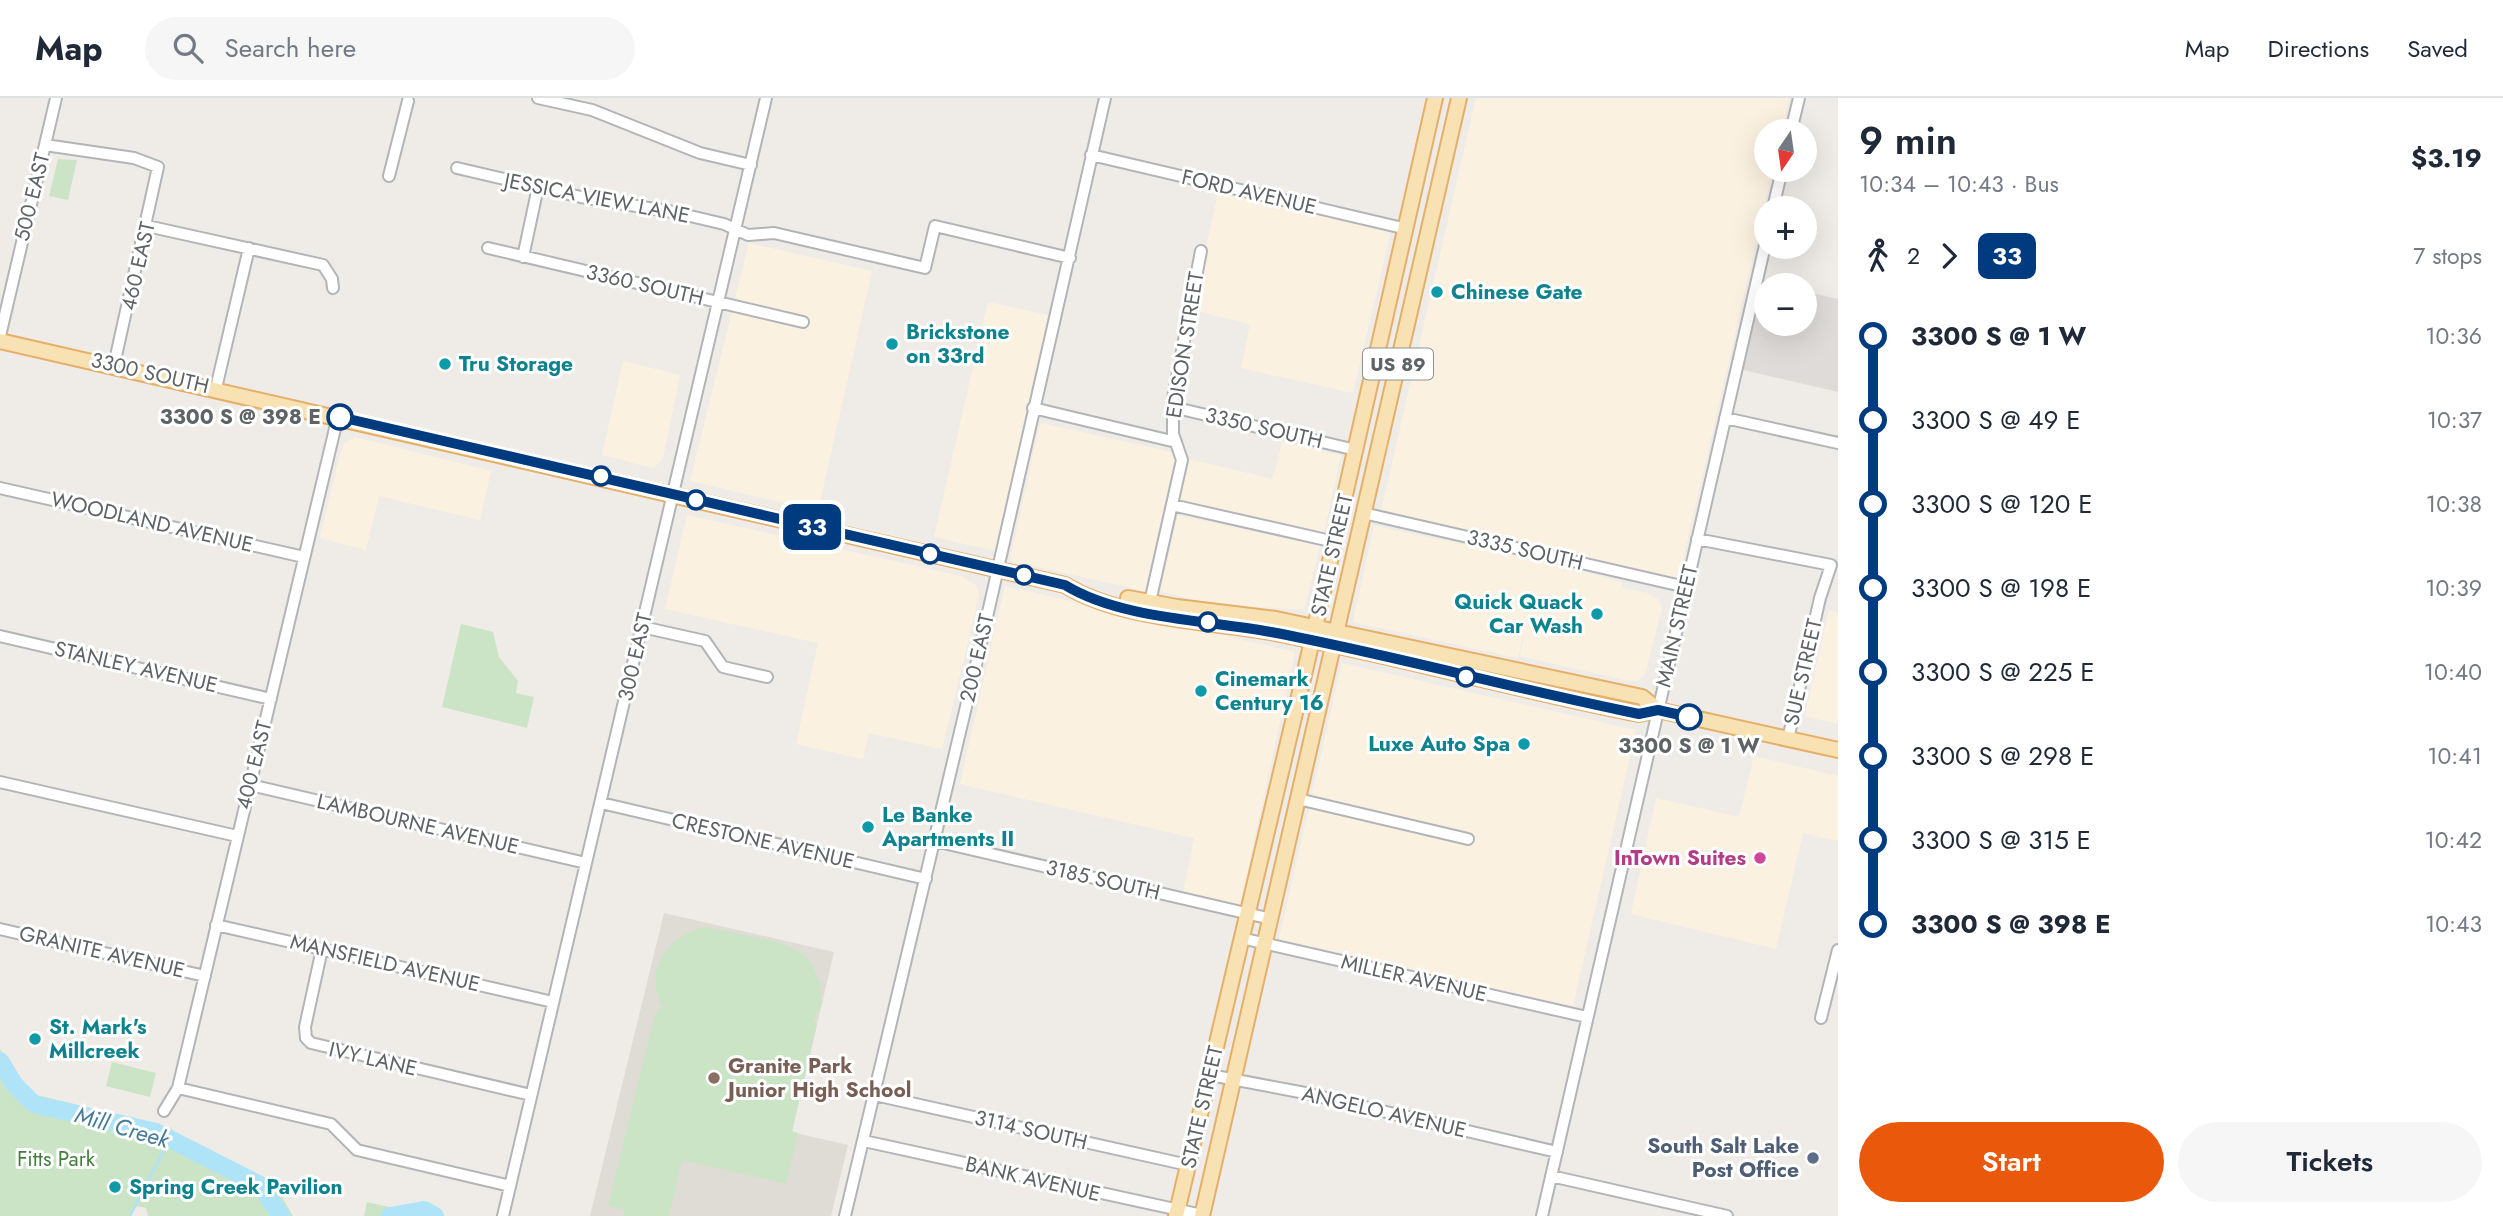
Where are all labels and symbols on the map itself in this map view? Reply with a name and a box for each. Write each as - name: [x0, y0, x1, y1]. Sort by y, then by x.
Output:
- north arrow: [1754, 119, 1816, 182]
- street label: 500 EAST: [7, 149, 58, 244]
- street label: FORD AVENUE: [1179, 162, 1319, 222]
- street label: JESSICA VIEW LANE: [499, 165, 692, 231]
- street label: 460 EAST: [113, 219, 163, 313]
- street label: 3360 SOUTH: [583, 257, 707, 313]
- street label: EDISON STREET: [1159, 270, 1211, 420]
- place label: Chinese Gate: [1451, 277, 1583, 307]
- marker: Chinese Gate: [1429, 284, 1445, 300]
- place label: Brickstone on 33rd: [906, 317, 1010, 371]
- marker: Brickstone on 33rd: [884, 336, 900, 352]
- street label: 3300 SOUTH: [88, 345, 212, 401]
- road number: US 89: [1363, 348, 1433, 380]
- place label: Tru Storage: [459, 349, 573, 379]
- marker: Tru Storage: [437, 356, 453, 372]
- street label: 3350 SOUTH: [1202, 400, 1326, 456]
- place label: 3300 S @ 398 E: [160, 402, 321, 432]
- marker: 3300 S @ 398 E: [327, 404, 353, 430]
- unlabelled marker: [591, 466, 611, 486]
- street label: WOODLAND AVENUE: [48, 484, 256, 560]
- unlabelled marker: [686, 490, 706, 510]
- street label: STATE STREET: [1303, 490, 1361, 619]
- line badge: 33: [780, 504, 844, 550]
- street label: 3335 SOUTH: [1464, 522, 1586, 578]
- unlabelled marker: [920, 544, 940, 564]
- street label: MAIN STREET: [1648, 562, 1706, 690]
- unlabelled marker: [1014, 565, 1034, 585]
- place label: Quick Quack Car Wash: [1454, 587, 1583, 641]
- marker: Quick Quack Car Wash: [1589, 606, 1605, 622]
- street label: 300 EAST: [610, 610, 660, 704]
- street label: 200 EAST: [952, 610, 1002, 705]
- unlabelled marker: [1198, 612, 1218, 632]
- street label: SUE STREET: [1776, 616, 1830, 728]
- street label: STANLEY AVENUE: [51, 634, 221, 700]
- place label: Cinemark Century 16: [1215, 664, 1324, 718]
- unlabelled marker: [1456, 667, 1476, 687]
- marker: Cinemark Century 16: [1193, 683, 1209, 699]
- marker: 3300 S @ 1 W: [1676, 704, 1702, 730]
- street label: 400 EAST: [229, 717, 280, 813]
- place label: Luxe Auto Spa: [1368, 729, 1510, 759]
- place label: 3300 S @ 1 W: [1618, 731, 1760, 761]
- marker: Luxe Auto Spa: [1516, 736, 1532, 752]
- street label: LAMBOURNE AVENUE: [314, 786, 522, 862]
- place label: Le Banke Apartments II: [881, 800, 1014, 854]
- street label: CRESTONE AVENUE: [669, 805, 857, 877]
- marker: Le Banke Apartments II: [860, 819, 876, 835]
- place label: InTown Suites: [1614, 843, 1746, 873]
- marker: InTown Suites: [1752, 850, 1768, 866]
- street label: 3185 SOUTH: [1043, 852, 1163, 908]
- street label: GRANITE AVENUE: [16, 918, 188, 986]
- street label: MANSFIELD AVENUE: [287, 927, 483, 999]
- street label: MILLER AVENUE: [1338, 947, 1490, 1009]
- place label: St. Mark's Millcreek: [49, 1012, 147, 1066]
- marker: St. Mark's Millcreek: [27, 1031, 43, 1047]
- street label: IVY LANE: [326, 1034, 420, 1084]
- street label: STATE STREET: [1173, 1042, 1231, 1171]
- place label: Granite Park Junior High School: [724, 1051, 911, 1105]
- marker: Granite Park Junior High School: [706, 1070, 722, 1086]
- street label: ANGELO AVENUE: [1299, 1079, 1469, 1145]
- water label: Mill Creek: [71, 1097, 174, 1157]
- street label: 3114 SOUTH: [972, 1102, 1090, 1158]
- place label: South Salt Lake Post Office: [1647, 1131, 1799, 1185]
- park label: Fitts Park: [17, 1144, 96, 1174]
- street label: BANK AVENUE: [962, 1149, 1104, 1209]
- marker: South Salt Lake Post Office: [1805, 1150, 1821, 1166]
- place label: Spring Creek Pavilion: [129, 1172, 343, 1202]
- marker: Spring Creek Pavilion: [107, 1179, 123, 1195]

